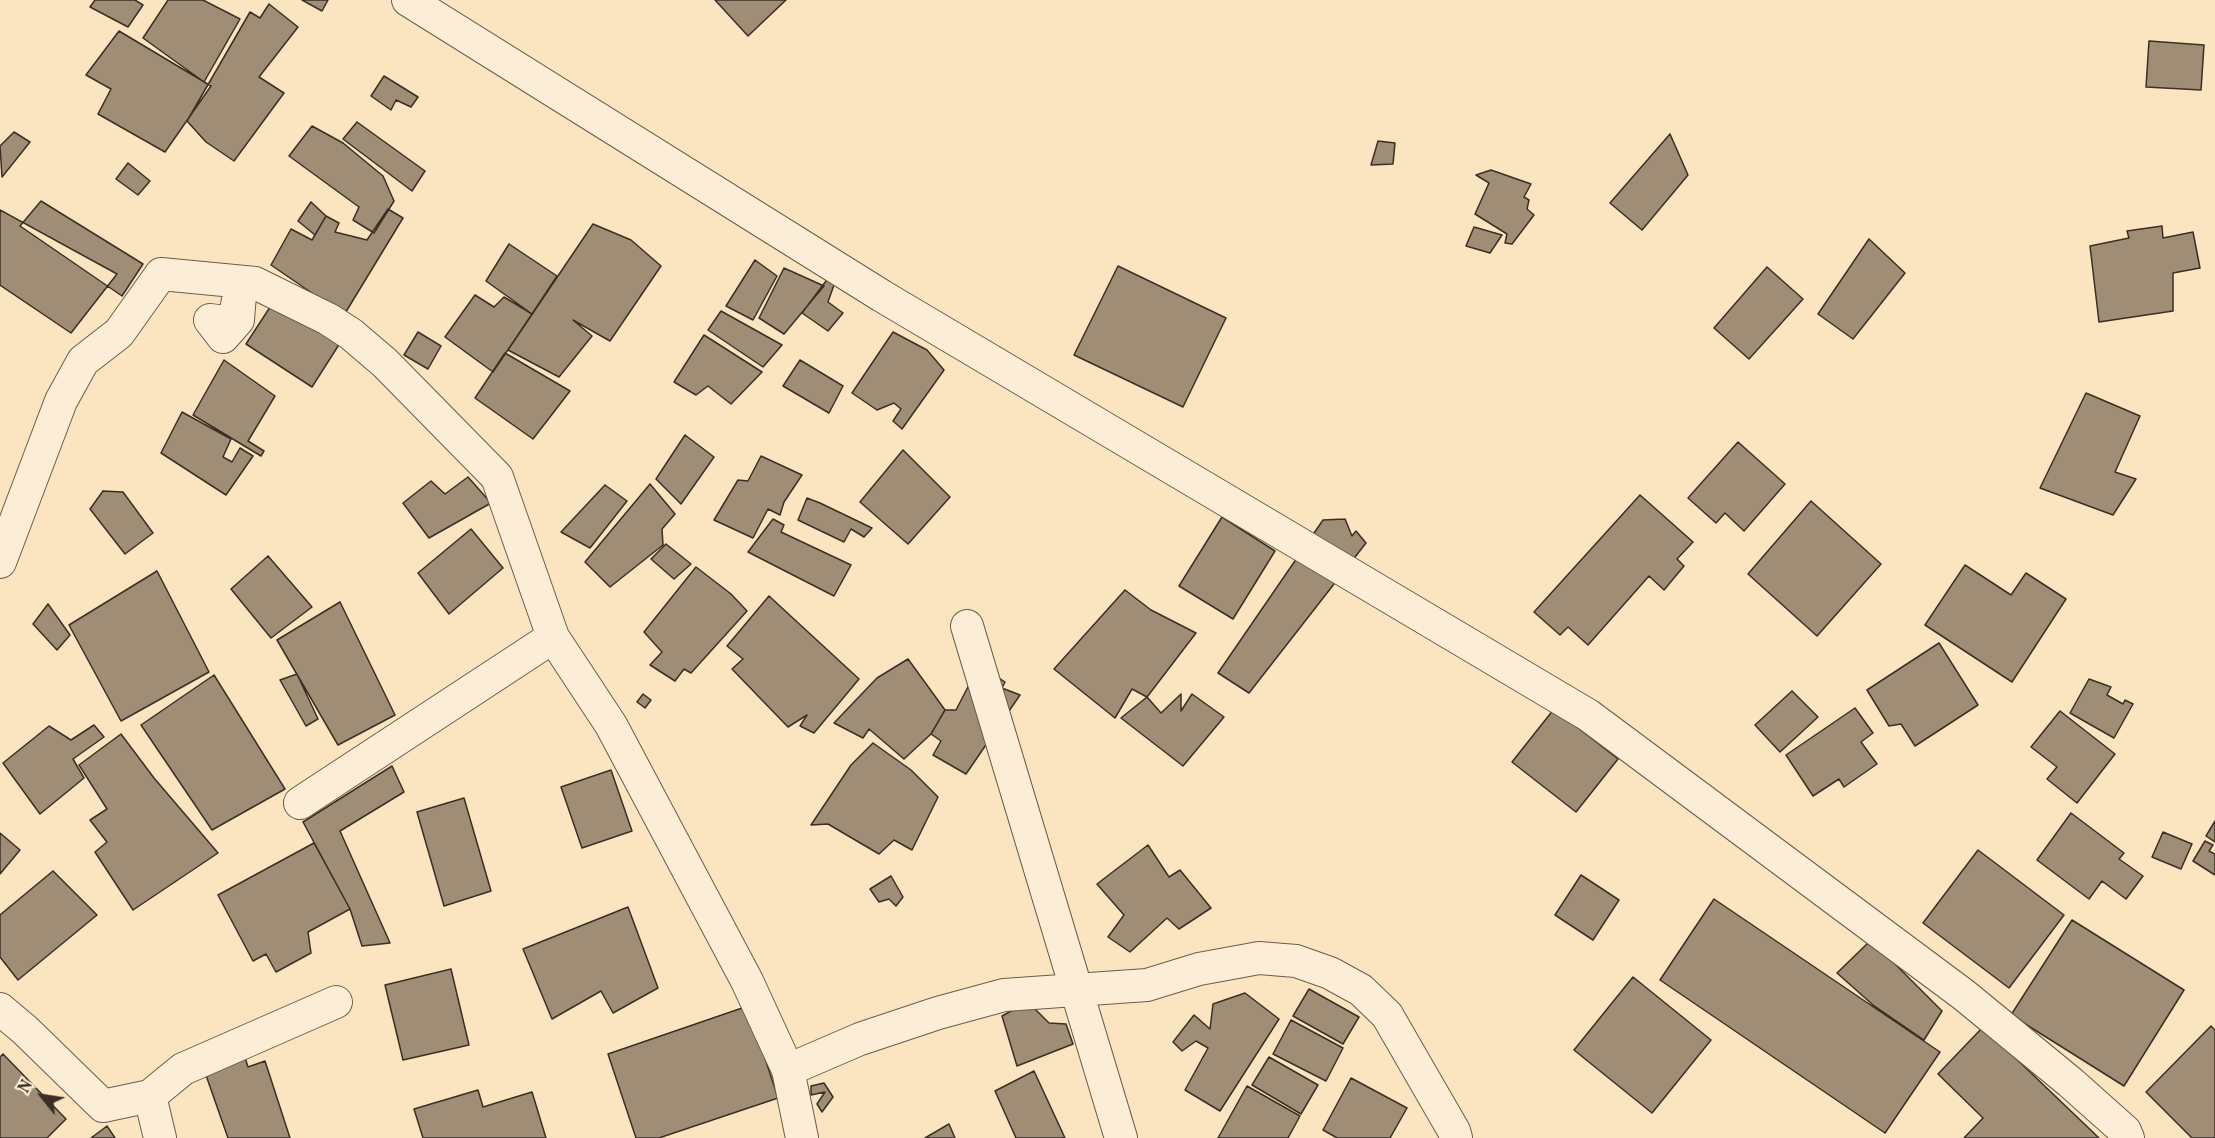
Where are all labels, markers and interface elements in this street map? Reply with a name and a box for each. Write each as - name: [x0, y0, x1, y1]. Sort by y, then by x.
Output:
- north arrow: [12, 1066, 72, 1126]
- text: N: [14, 1076, 39, 1098]

